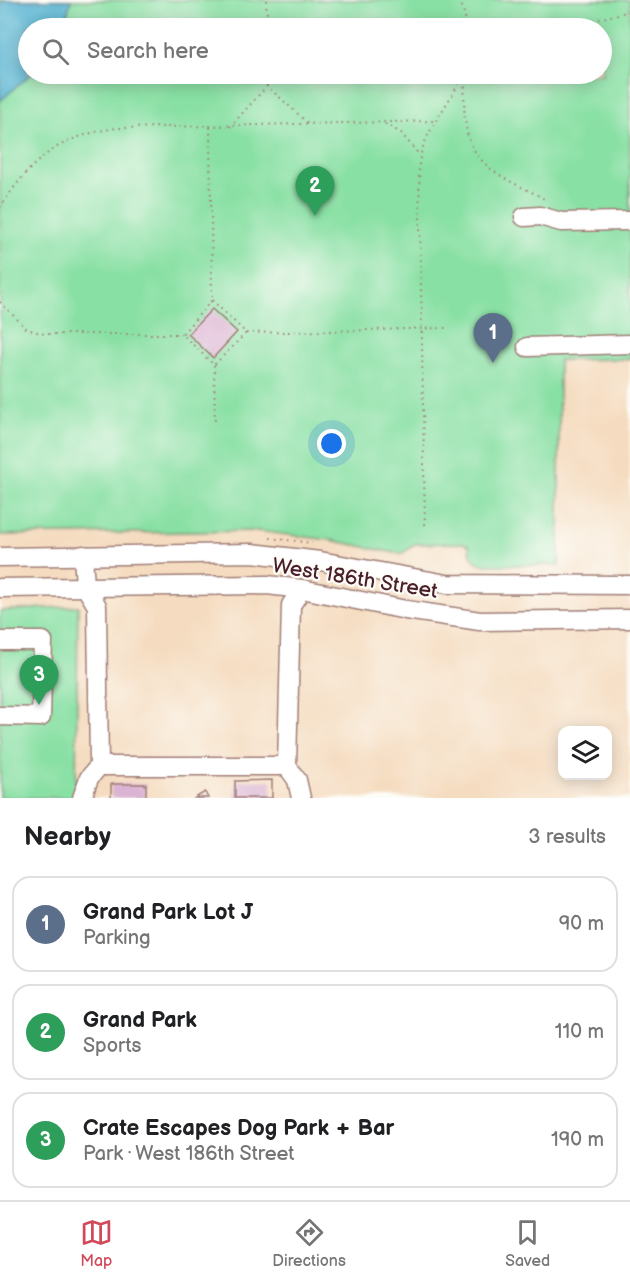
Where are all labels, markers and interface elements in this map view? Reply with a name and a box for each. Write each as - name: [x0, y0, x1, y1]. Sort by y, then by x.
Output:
- search box: [18, 18, 612, 84]
- icon: search: [39, 35, 72, 68]
- text: Search here: [87, 38, 209, 65]
- pin: 2: [296, 166, 334, 216]
- pin: 1: [474, 314, 512, 363]
- your location: [317, 429, 346, 458]
- street label: West 186th Street: [270, 553, 440, 604]
- pin: 3: [20, 656, 58, 705]
- map controls: [558, 726, 612, 780]
- button: layers: [558, 726, 612, 780]
- text: Nearby: [24, 822, 111, 853]
- text: 3 results: [528, 825, 606, 849]
- text: Grand Park Lot J: [83, 899, 253, 926]
- text: 1: [41, 912, 50, 936]
- text: 90 m: [559, 912, 604, 936]
- text: Parking: [83, 926, 151, 950]
- text: Grand Park: [83, 1007, 197, 1034]
- text: 2: [40, 1020, 51, 1044]
- text: 110 m: [555, 1020, 604, 1044]
- text: Sports: [83, 1034, 141, 1058]
- text: Crate Escapes Dog Park + Bar: [83, 1115, 394, 1142]
- text: 3: [40, 1128, 51, 1152]
- text: 190 m: [551, 1128, 604, 1152]
- text: Park · West 186th Street: [83, 1142, 295, 1166]
- tab: Map: [80, 1216, 113, 1271]
- tab: Directions: [272, 1216, 346, 1271]
- tab: Saved: [505, 1216, 550, 1271]

